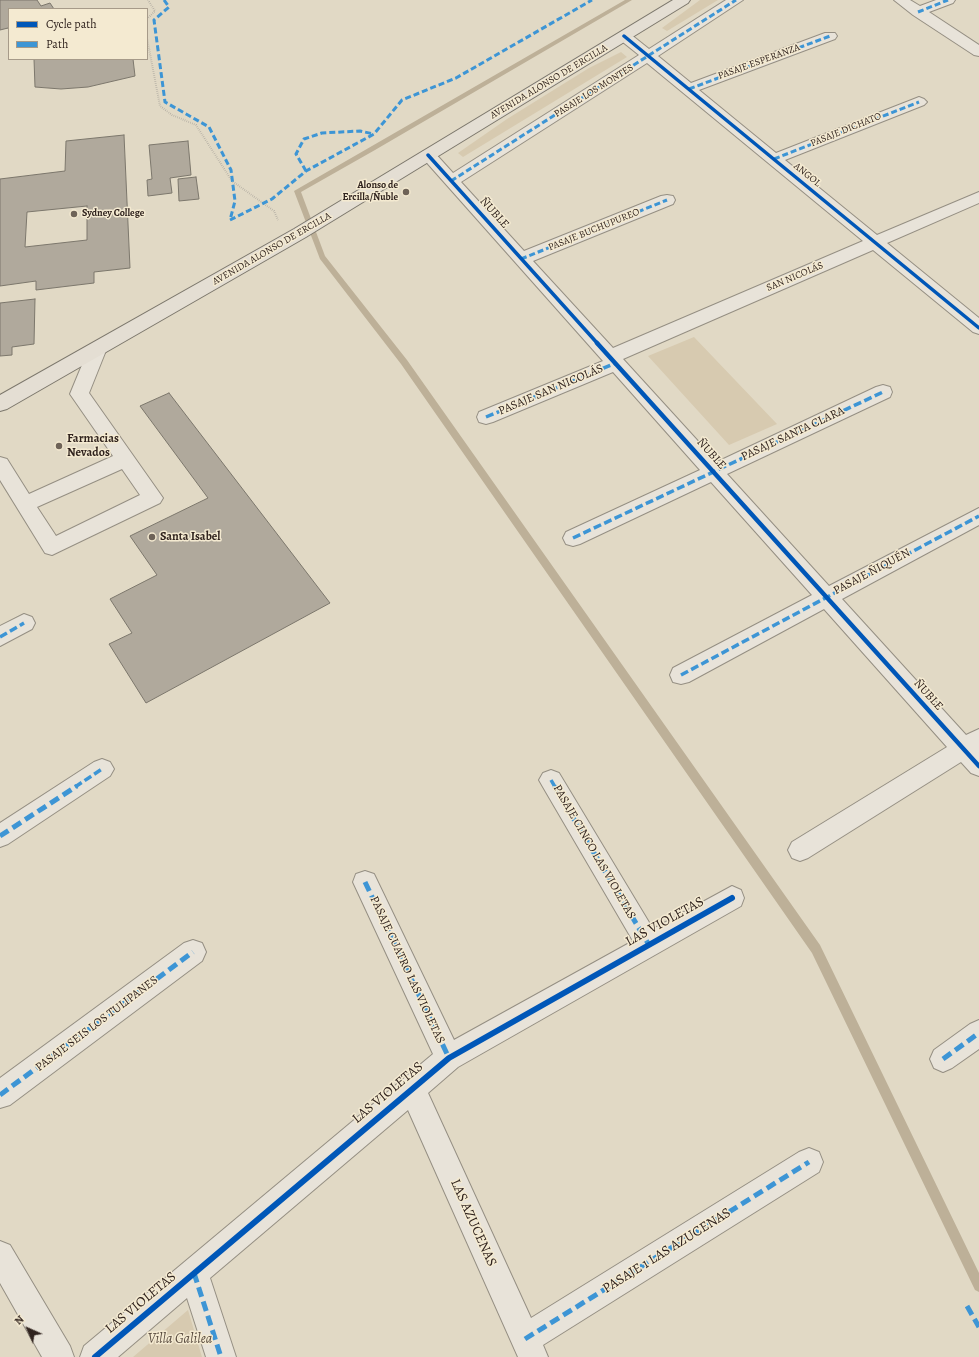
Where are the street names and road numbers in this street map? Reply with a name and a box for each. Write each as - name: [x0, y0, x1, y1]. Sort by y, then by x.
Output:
- street label: AVENIDA ALONSO DE ERCILLA: [488, 42, 610, 122]
- street label: PASAJE ESPERANZA: [716, 42, 802, 82]
- street label: PASAJE LOS MONTES: [552, 62, 636, 120]
- street label: PASAJE DICHATO: [809, 110, 883, 150]
- street label: ANGOL: [791, 160, 823, 190]
- street label: ÑUBLE: [476, 194, 512, 232]
- street label: PASAJE BUCHUPUREO: [546, 206, 642, 254]
- street label: AVENIDA ALONSO DE ERCILLA: [211, 210, 333, 288]
- street label: SAN NICOLÁS: [765, 260, 825, 294]
- street label: PASAJE SAN NICOLÁS: [496, 361, 606, 419]
- street label: PASAJE SANTA CLARA: [739, 404, 847, 464]
- street label: ÑUBLE: [693, 435, 729, 473]
- street label: PASAJE ÑIQUÉN: [831, 546, 913, 598]
- street label: ÑUBLE: [910, 676, 946, 714]
- street label: PASAJE CINCO LAS VIOLETAS: [550, 782, 638, 922]
- street label: PASAJE CUATRO LAS VIOLETAS: [366, 894, 448, 1046]
- street label: LAS VIOLETAS: [623, 894, 707, 950]
- street label: PASAJE SEIS LOS TULIPANES: [33, 973, 161, 1075]
- street label: LAS VIOLETAS: [349, 1059, 427, 1127]
- street label: LAS AZUCENAS: [446, 1177, 500, 1269]
- street label: PASAJE 1 LAS AZUCENAS: [600, 1205, 734, 1297]
- street label: LAS VIOLETAS: [102, 1269, 180, 1337]

